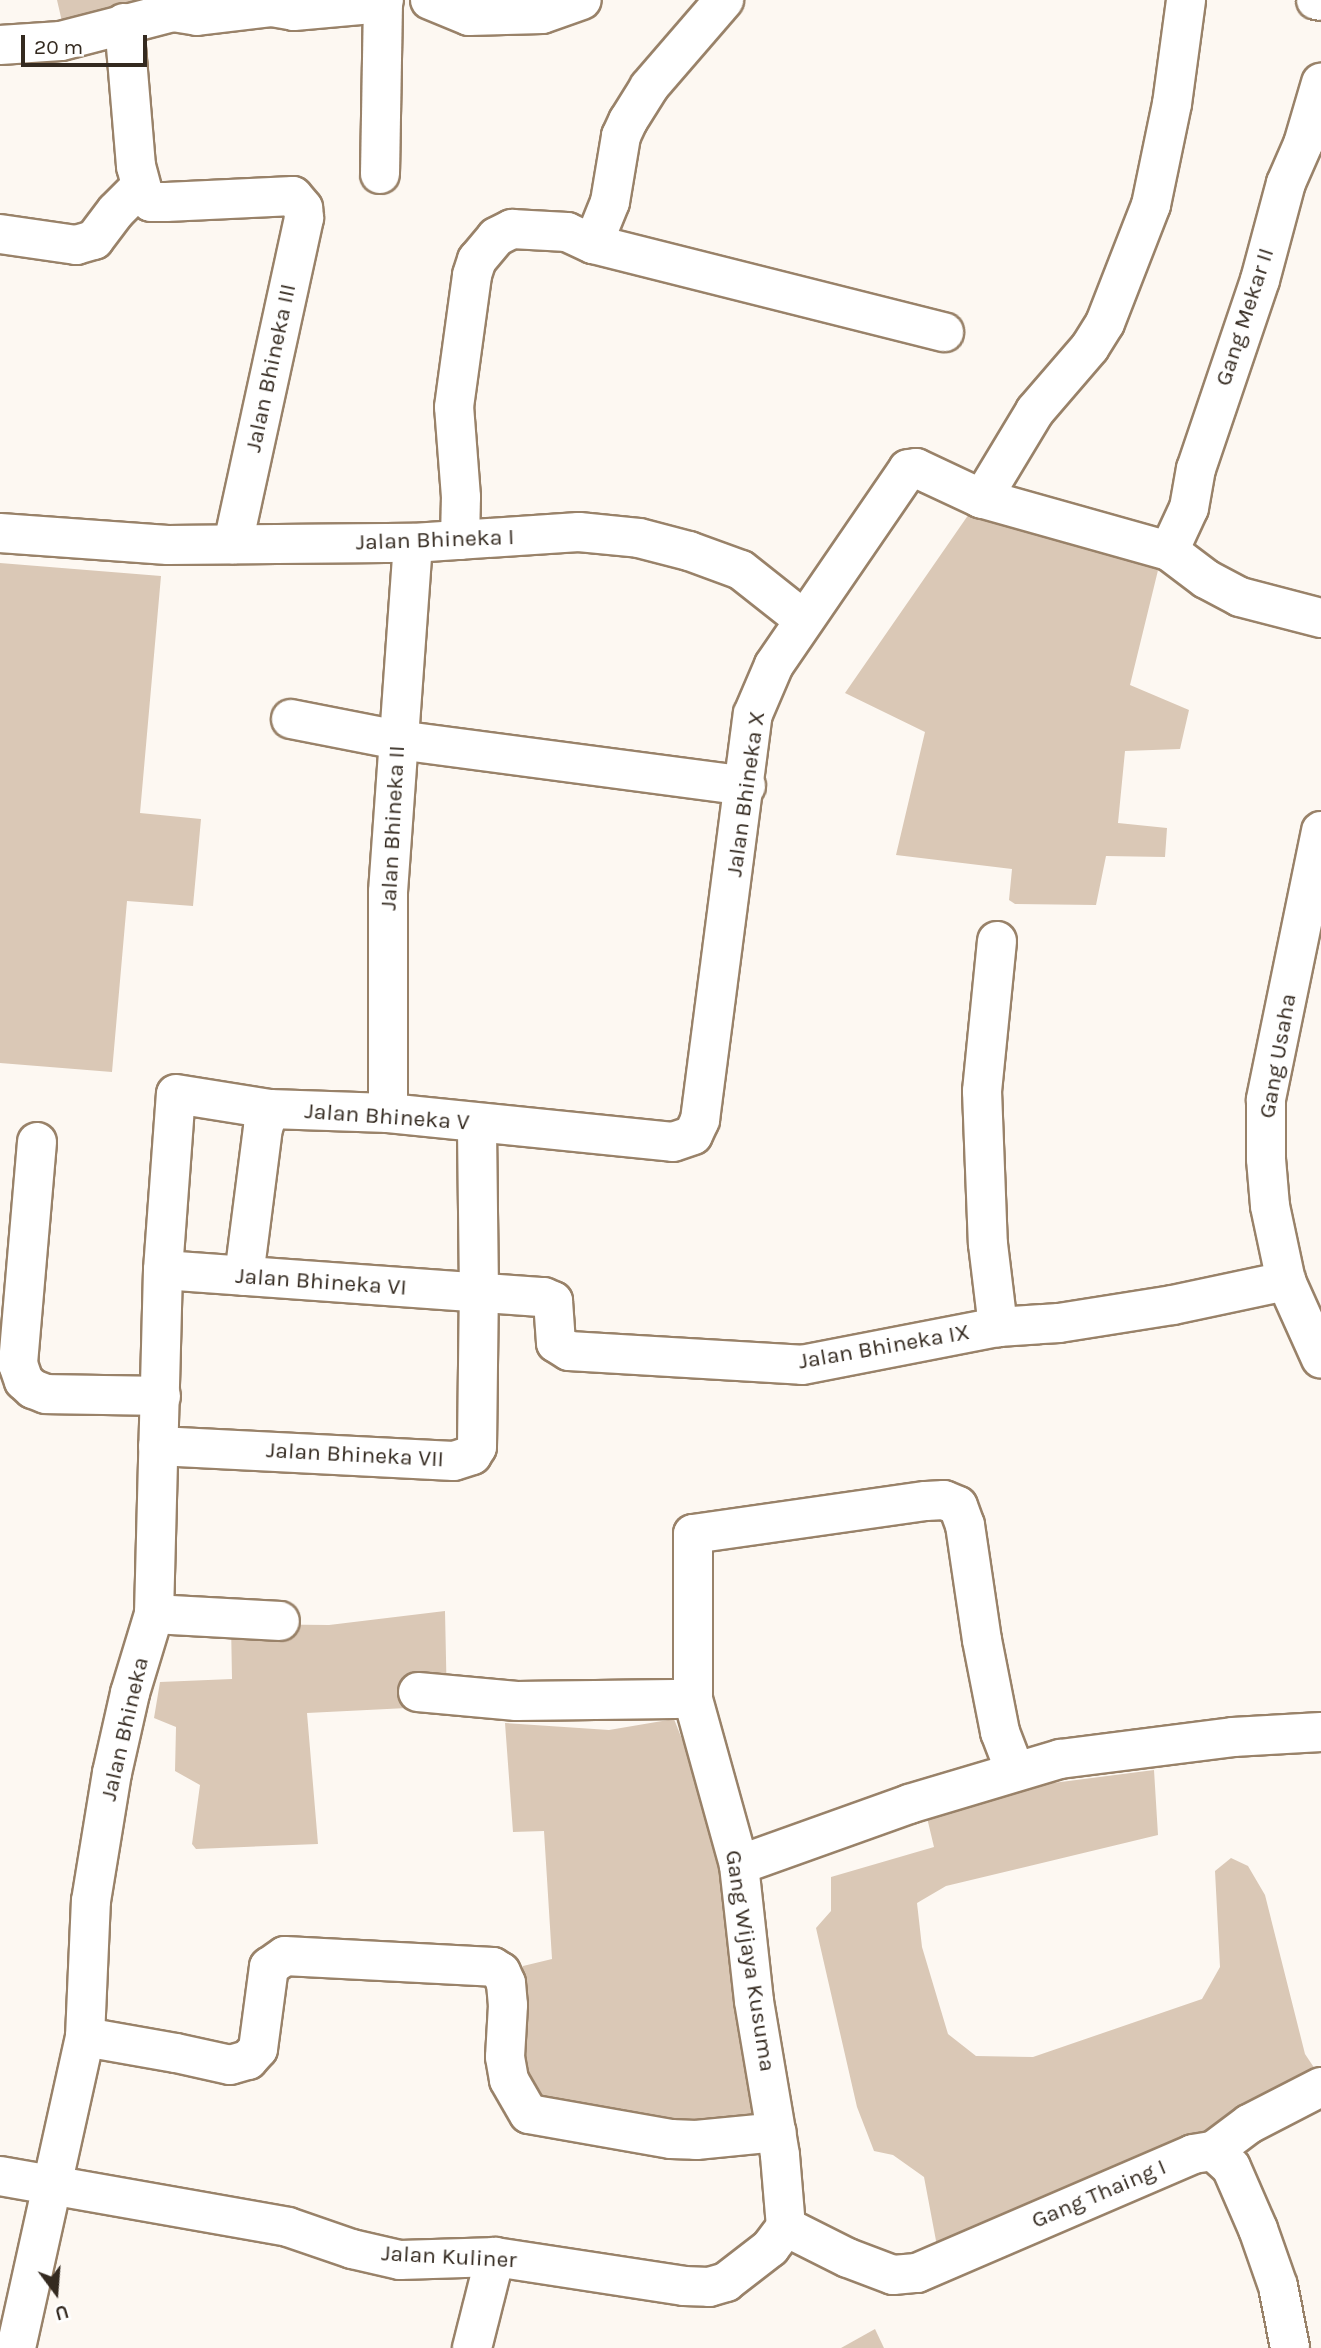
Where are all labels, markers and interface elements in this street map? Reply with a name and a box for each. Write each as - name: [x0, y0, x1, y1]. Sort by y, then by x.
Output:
- scale bar: [24, 21, 150, 65]
- text: 20 m: [34, 35, 83, 59]
- street label: Gang Mekar II: [1210, 245, 1280, 389]
- street label: Jalan Bhineka III: [240, 281, 302, 455]
- street label: Jalan Bhineka I: [355, 523, 515, 557]
- street label: Jalan Bhineka X: [721, 709, 771, 879]
- street label: Jalan Bhineka II: [375, 745, 411, 911]
- street label: Gang Usaha: [1253, 992, 1303, 1120]
- street label: Jalan Bhineka V: [304, 1097, 470, 1137]
- street label: Jalan Bhineka VI: [234, 1262, 408, 1302]
- street label: Jalan Bhineka IX: [796, 1318, 972, 1376]
- street label: Jalan Bhineka VII: [265, 1437, 445, 1473]
- street label: Jalan Bhineka: [95, 1654, 155, 1804]
- street label: Gang Wijaya Kusuma: [719, 1848, 781, 2074]
- street label: Gang Thaing I: [1028, 2153, 1170, 2235]
- street label: Jalan Kuliner: [381, 2240, 517, 2274]
- north arrow: [21, 2257, 91, 2327]
- text: U: [52, 2300, 71, 2325]

